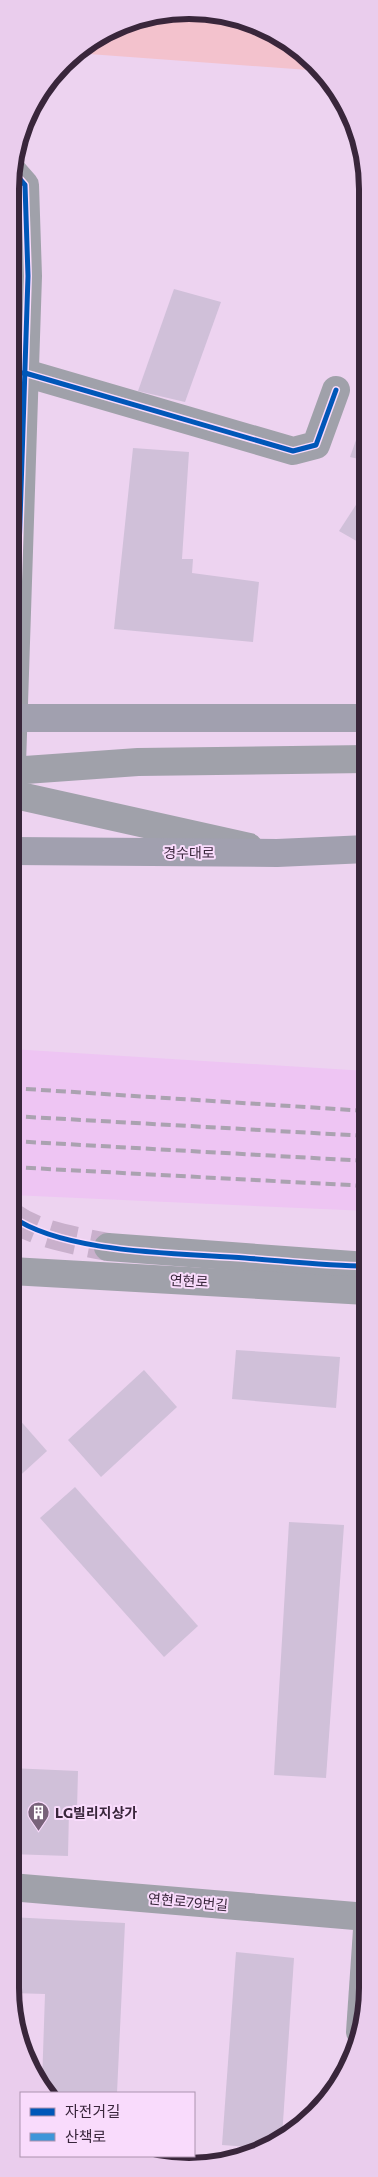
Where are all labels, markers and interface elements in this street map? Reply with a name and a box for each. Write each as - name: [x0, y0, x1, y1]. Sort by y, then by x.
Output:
- street label: 경수대로: [163, 844, 215, 861]
- street label: 연현로: [169, 1271, 209, 1290]
- building icon: LG빌리지상가: [27, 1801, 51, 1832]
- place label: LG빌리지상가: [55, 1804, 138, 1821]
- street label: 연현로79번길: [147, 1890, 229, 1913]
- legend: [20, 2092, 195, 2157]
- text: 자전거길: [65, 2102, 120, 2120]
- text: 산책로: [65, 2127, 106, 2145]

